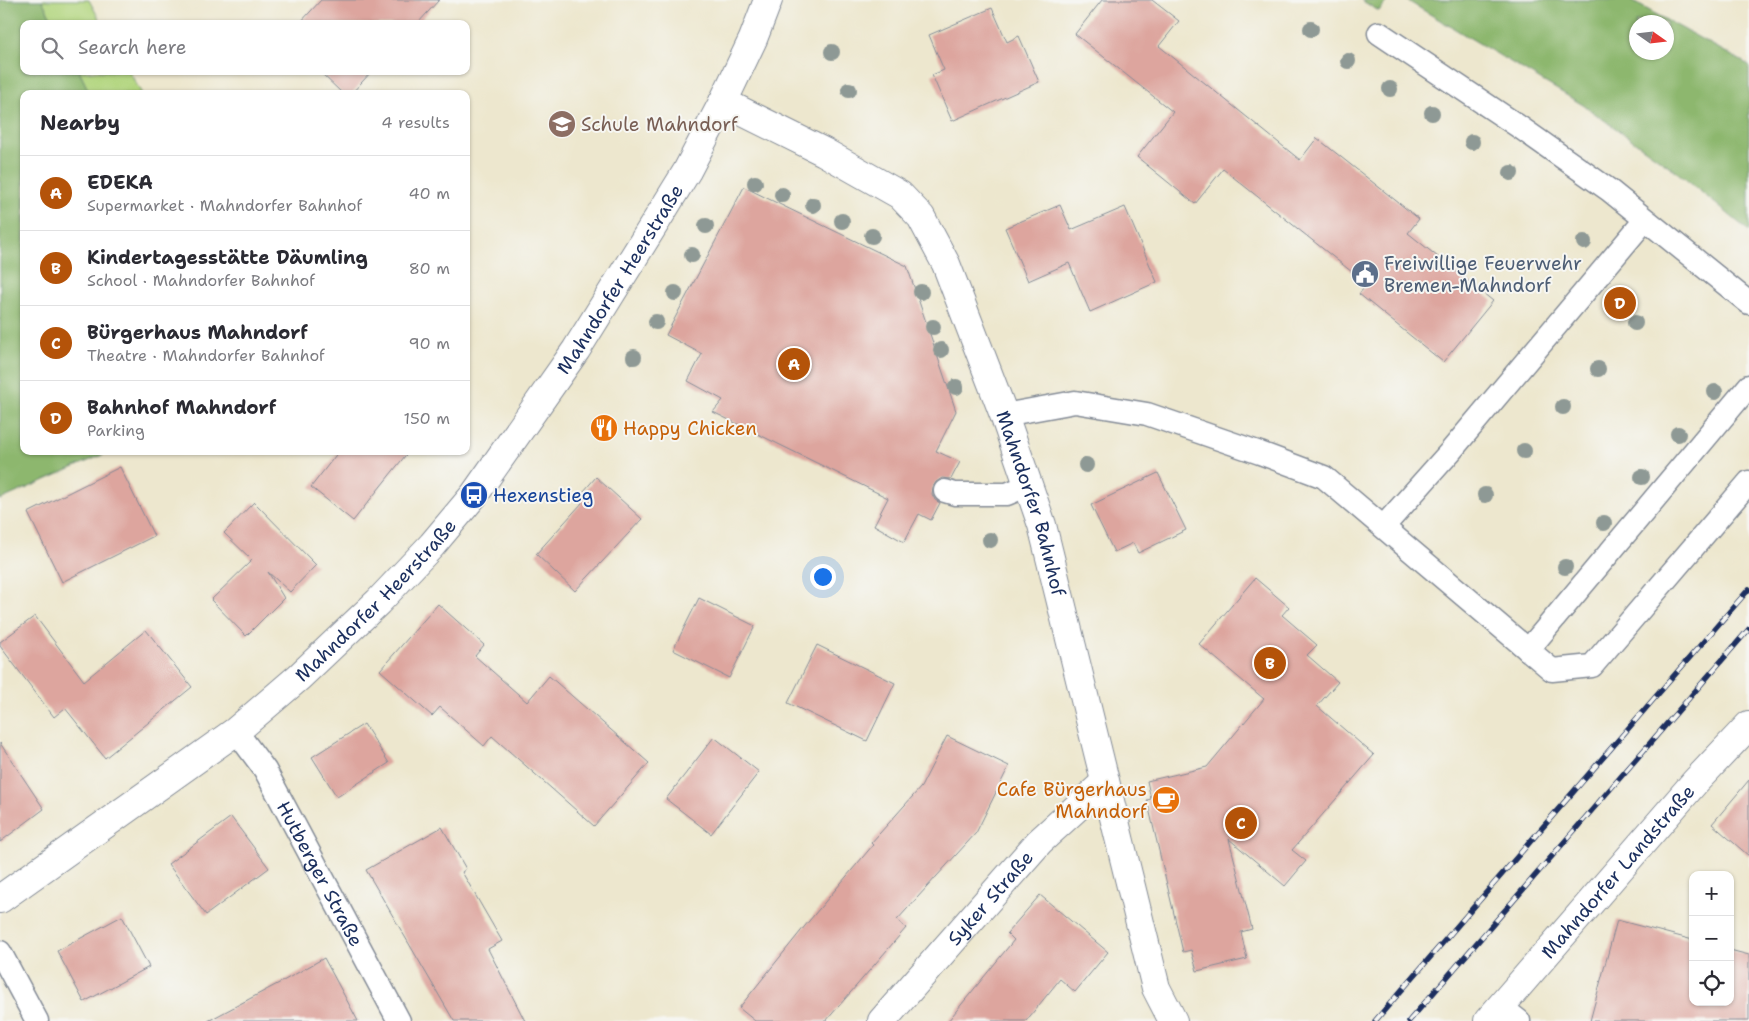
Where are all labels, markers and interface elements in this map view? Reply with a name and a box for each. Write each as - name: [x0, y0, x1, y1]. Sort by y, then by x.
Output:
- north arrow: [1629, 15, 1674, 60]
- search box: [20, 20, 470, 75]
- icon: search: [38, 34, 66, 62]
- text: Search here: [78, 35, 187, 60]
- text: Nearby: [40, 109, 120, 137]
- school or university icon: Schule Mahndorf: [547, 109, 577, 139]
- text: 4 results: [381, 112, 450, 133]
- place label: Schule Mahndorf: [581, 112, 739, 137]
- text: EDEKA: [87, 170, 153, 195]
- street label: Mahndorfer Heerstraße: [551, 180, 689, 379]
- text: A: [50, 183, 62, 204]
- text: 40 m: [408, 183, 450, 204]
- text: Supermarket · Mahndorfer Bahnhof: [87, 195, 362, 216]
- text: Kindertagesstätte Däumling: [87, 245, 368, 270]
- place label: Freiwillige Feuerwehr Bremen-Mahndorf: [1384, 251, 1582, 298]
- text: B: [51, 258, 61, 279]
- text: 80 m: [409, 258, 450, 279]
- public building icon: Freiwillige Feuerwehr Bremen-Mahndorf: [1350, 259, 1380, 289]
- text: School · Mahndorfer Bahnhof: [87, 270, 315, 291]
- pin: D: [1604, 284, 1636, 322]
- text: Bürgerhaus Mahndorf: [87, 320, 308, 345]
- text: C: [51, 333, 61, 354]
- text: 90 m: [409, 333, 450, 354]
- text: Theatre · Mahndorfer Bahnhof: [87, 345, 325, 366]
- pin: A: [778, 345, 810, 383]
- text: Bahnhof Mahndorf: [87, 395, 276, 420]
- street label: Mahndorfer Bahnhof: [990, 407, 1071, 600]
- text: D: [50, 408, 62, 429]
- text: 150 m: [403, 408, 450, 429]
- restaurant icon: Happy Chicken: [589, 413, 619, 443]
- place label: Happy Chicken: [623, 416, 757, 441]
- text: Parking: [87, 420, 145, 441]
- bus stop icon: Hexenstieg: [459, 480, 489, 510]
- place label: Hexenstieg: [493, 483, 593, 508]
- street label: Mahndorfer Heerstraße: [290, 514, 462, 687]
- your location: [810, 564, 836, 590]
- pin: B: [1254, 644, 1286, 682]
- place label: Cafe Bürgerhaus Mahndorf: [997, 777, 1148, 824]
- street label: Mahndorfer Landstraße: [1536, 779, 1700, 964]
- cafe icon: Cafe Bürgerhaus Mahndorf: [1151, 785, 1181, 815]
- street label: Hutberger Straße: [271, 797, 369, 951]
- pin: C: [1225, 804, 1257, 842]
- street label: Syker Straße: [942, 845, 1039, 951]
- map controls: [1689, 871, 1734, 1006]
- button: +: [1689, 871, 1734, 916]
- button: −: [1689, 916, 1734, 961]
- button: locate: [1689, 961, 1734, 1006]

